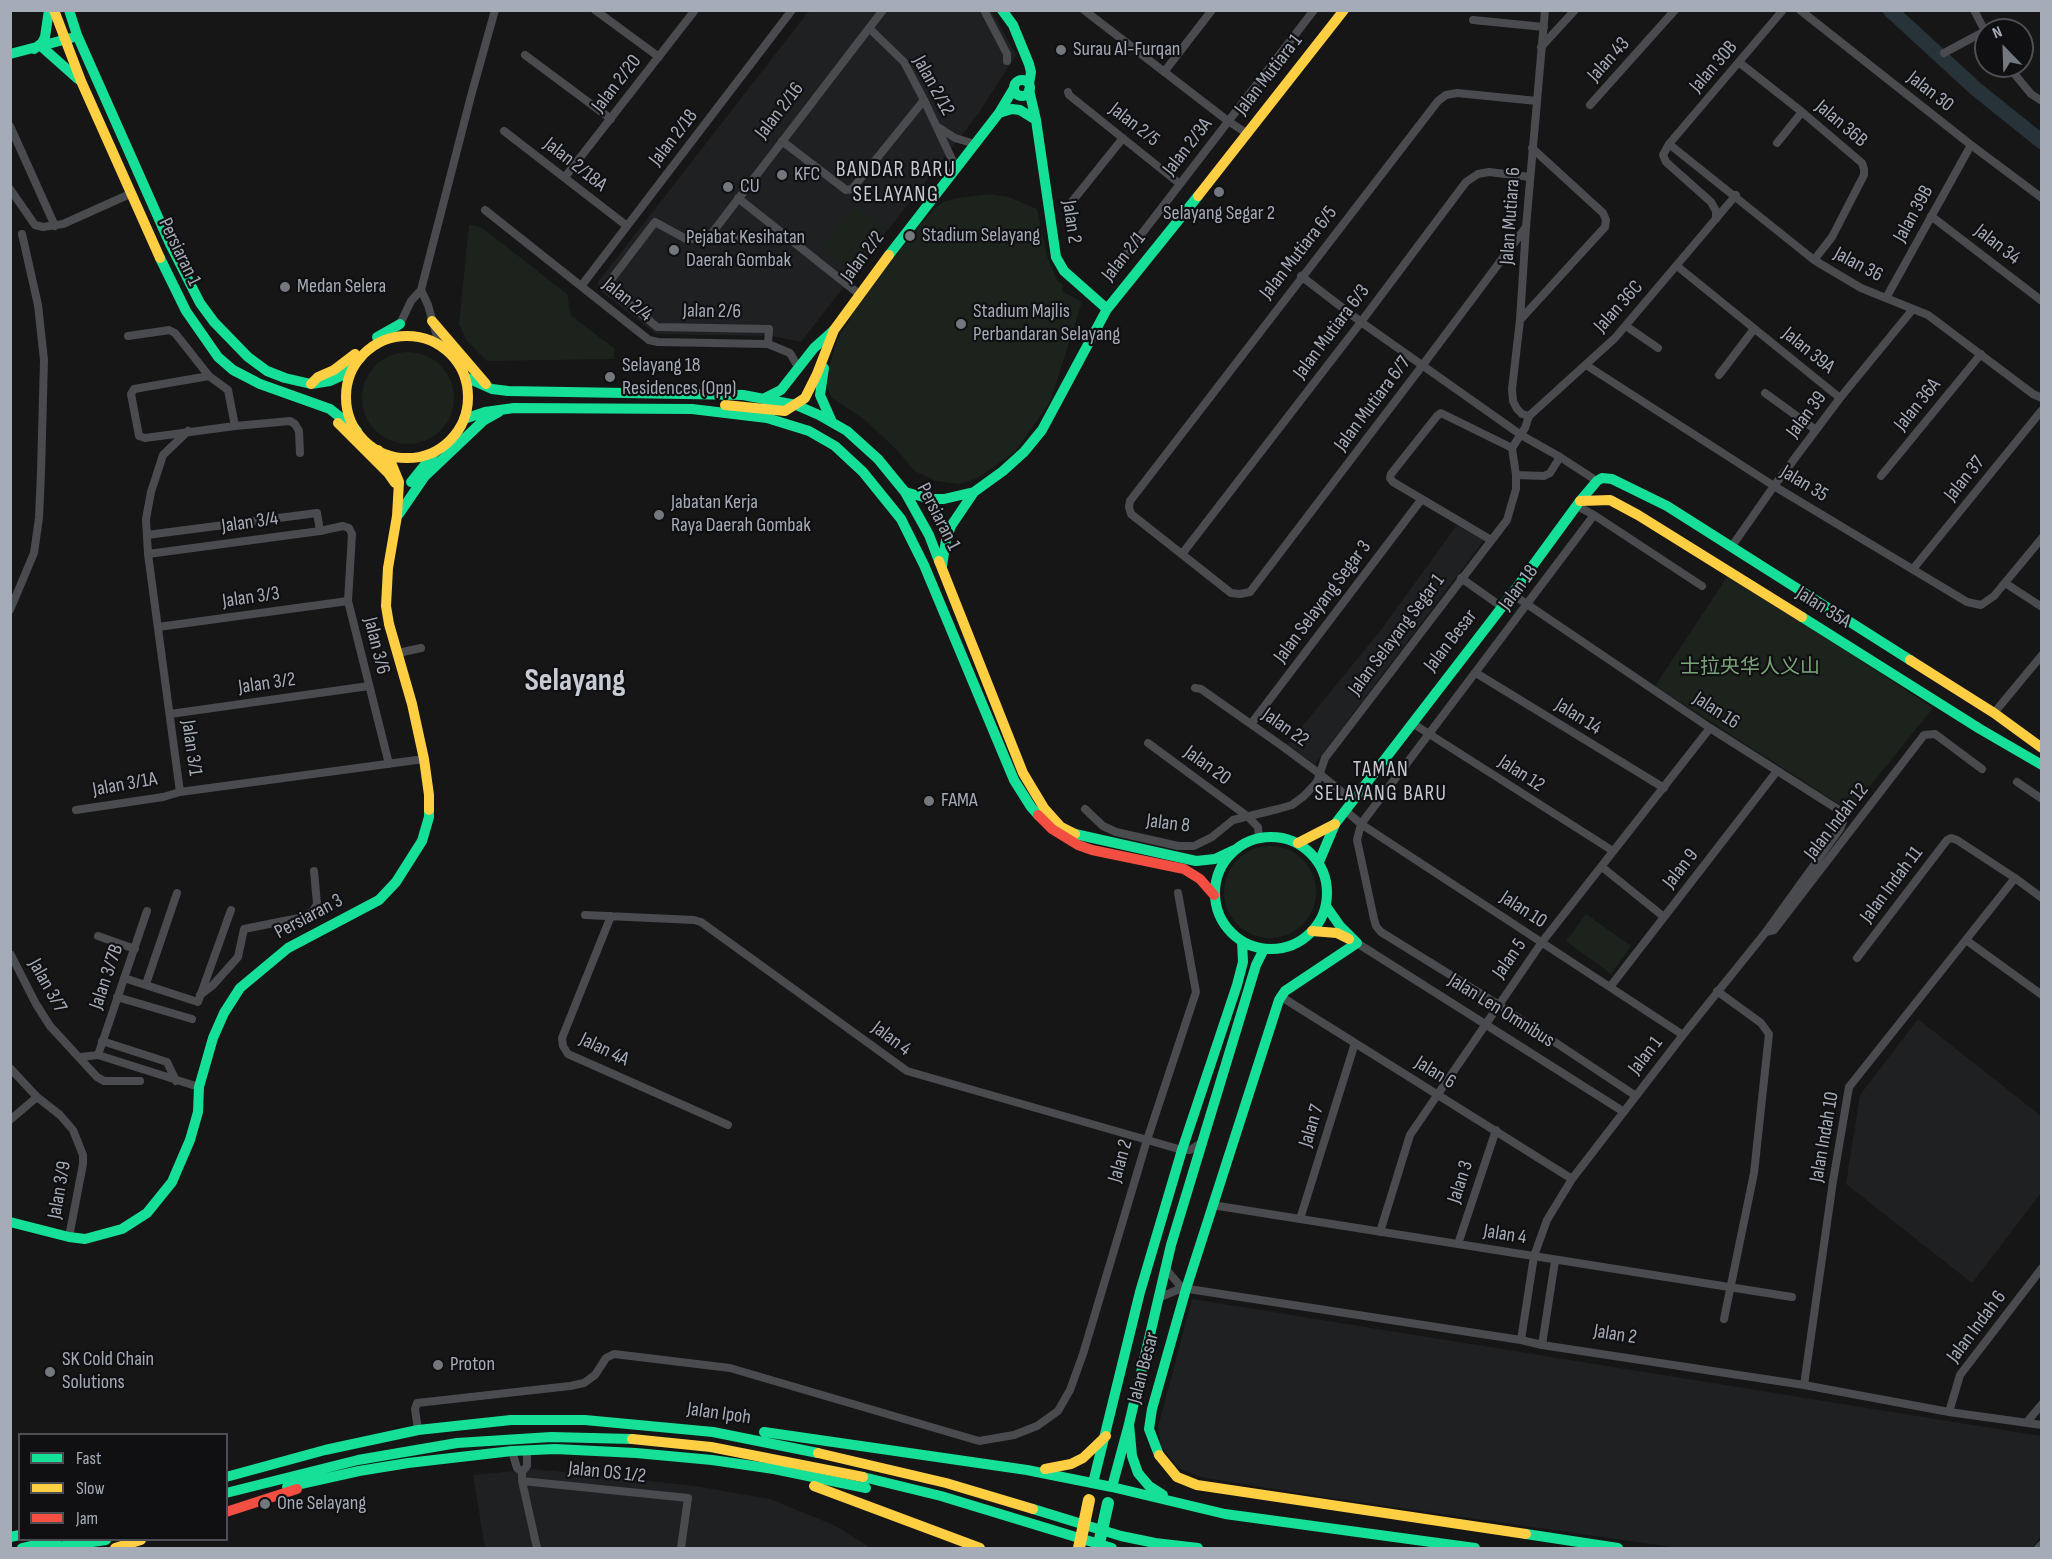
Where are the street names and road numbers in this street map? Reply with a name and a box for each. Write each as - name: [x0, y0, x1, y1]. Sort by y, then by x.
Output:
- street label: Jalan Mutiara 1: [1230, 30, 1308, 120]
- street label: Jalan 43: [1583, 33, 1635, 87]
- street label: Jalan 30B: [1685, 36, 1743, 98]
- street label: Jalan 2/20: [587, 50, 647, 118]
- street label: Jalan 2/12: [907, 52, 959, 120]
- street label: Jalan 30: [1902, 66, 1958, 118]
- street label: Jalan 2/16: [750, 78, 810, 144]
- street label: Jalan 36B: [1810, 95, 1872, 153]
- street label: Jalan 2/5: [1104, 98, 1164, 152]
- street label: Jalan 2/18: [644, 105, 704, 171]
- street label: Jalan 2/3A: [1158, 113, 1218, 181]
- street label: Jalan 2/18A: [539, 133, 611, 197]
- street label: Jalan Mutiara 6: [1496, 166, 1526, 266]
- street label: Jalan 39B: [1889, 181, 1939, 247]
- street label: Jalan 2: [1056, 199, 1086, 245]
- street label: Jalan Mutiara 6/5: [1255, 202, 1343, 304]
- street label: Persiaran 1: [152, 214, 206, 290]
- street label: Jalan 34: [1969, 220, 2025, 270]
- street label: Jalan 2/2: [836, 227, 890, 287]
- street label: Jalan 2/1: [1097, 228, 1151, 286]
- street label: Jalan 36: [1829, 242, 1887, 288]
- street label: Jalan 2/4: [597, 273, 657, 327]
- street label: Jalan 36C: [1589, 276, 1649, 338]
- street label: Jalan Mutiara 6/3: [1289, 280, 1375, 384]
- street label: Jalan 2/6: [683, 299, 741, 325]
- street label: Jalan 39A: [1777, 323, 1839, 379]
- street label: Jalan Mutiara 6/7: [1330, 352, 1416, 456]
- street label: Jalan 36A: [1890, 374, 1946, 436]
- street label: Jalan 39: [1782, 387, 1832, 443]
- street label: Jalan 37: [1940, 451, 1990, 507]
- street label: Jalan 35: [1776, 460, 1832, 508]
- street label: Persiaran 1: [911, 479, 965, 555]
- street label: Jalan 3/4: [220, 507, 280, 539]
- street label: Jalan Selayang Segar 3: [1269, 536, 1377, 668]
- street label: Jalan 18: [1494, 561, 1544, 615]
- street label: Jalan Selayang Segar 1: [1344, 570, 1450, 700]
- street label: Jalan 3/3: [221, 582, 281, 614]
- street label: Jalan 35A: [1791, 582, 1855, 634]
- street label: Jalan Besar: [1419, 605, 1483, 677]
- street label: Jalan 3/6: [357, 615, 395, 677]
- street label: Jalan 3/2: [237, 668, 297, 700]
- street label: Jalan 16: [1688, 687, 1744, 735]
- street label: Jalan 14: [1550, 693, 1606, 741]
- street label: Jalan 22: [1257, 703, 1313, 753]
- street label: Jalan 3/1: [175, 719, 207, 777]
- street label: Jalan 20: [1179, 741, 1235, 791]
- street label: Jalan 12: [1493, 750, 1549, 798]
- street label: Jalan 3/1A: [91, 768, 159, 802]
- street label: Jalan Indah 12: [1800, 779, 1874, 865]
- street label: Jalan 8: [1145, 809, 1191, 839]
- street label: Jalan Indah 11: [1856, 842, 1928, 928]
- street label: Jalan 9: [1658, 844, 1704, 894]
- street label: Jalan 10: [1495, 886, 1551, 934]
- street label: Persiaran 3: [271, 889, 347, 945]
- street label: Jalan 5: [1488, 935, 1532, 983]
- street label: Jalan 3/7B: [85, 941, 129, 1013]
- street label: Jalan 3/7: [22, 955, 72, 1017]
- street label: Jalan Len Omnibus: [1443, 969, 1559, 1053]
- street label: Jalan 4: [866, 1016, 916, 1062]
- street label: Jalan 4A: [575, 1028, 633, 1072]
- street label: Jalan 1: [1624, 1032, 1668, 1080]
- street label: Jalan 6: [1410, 1051, 1460, 1095]
- street label: Jalan Indah 10: [1805, 1090, 1845, 1184]
- street label: Jalan 7: [1294, 1102, 1330, 1150]
- street label: Jalan 2: [1104, 1137, 1138, 1185]
- street label: Jalan 3: [1443, 1158, 1479, 1206]
- street label: Jalan 3/9: [43, 1159, 77, 1221]
- street label: Jalan 4: [1482, 1220, 1528, 1250]
- street label: Jalan Indah 6: [1942, 1286, 2012, 1368]
- street label: Jalan 2: [1592, 1320, 1638, 1350]
- street label: Jalan Besar: [1123, 1330, 1165, 1406]
- street label: Jalan Ipoh: [686, 1398, 752, 1430]
- street label: Jalan OS 1/2: [567, 1457, 647, 1489]

